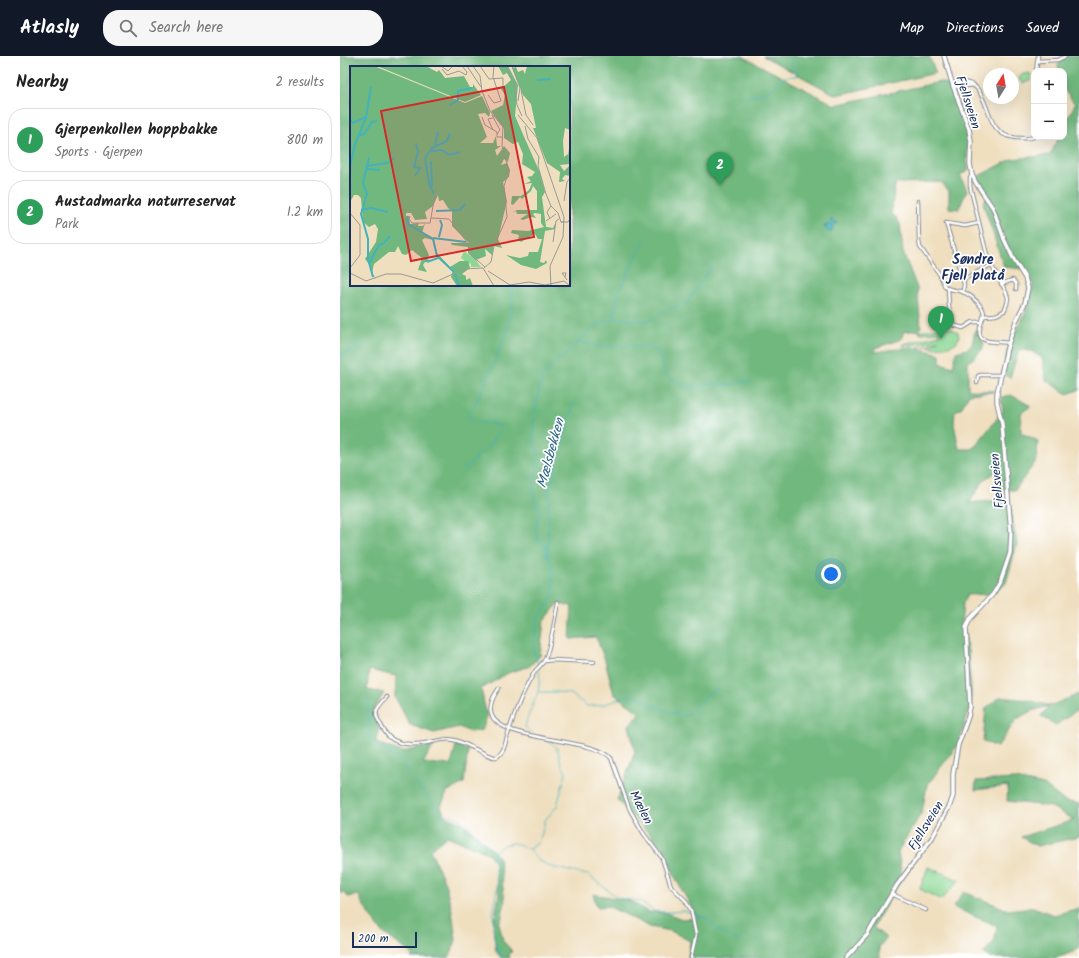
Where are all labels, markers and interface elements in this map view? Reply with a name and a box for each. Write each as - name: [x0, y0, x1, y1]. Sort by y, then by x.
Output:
- search box: [103, 10, 383, 46]
- text: Atlasly: [20, 13, 79, 43]
- text: Search here: [149, 16, 223, 40]
- icon: search: [117, 17, 139, 39]
- text: Map: [899, 17, 924, 39]
- text: Directions: [946, 17, 1004, 39]
- text: Saved: [1026, 17, 1059, 39]
- inset map: [350, 66, 570, 286]
- north arrow: [983, 68, 1019, 104]
- map controls: [1031, 68, 1067, 140]
- button: +: [1031, 68, 1067, 104]
- text: Nearby: [16, 69, 68, 96]
- text: 2 results: [276, 72, 324, 93]
- street label: Fjellsveien: [949, 73, 986, 132]
- button: −: [1031, 104, 1067, 140]
- text: Gjerpenkollen hoppbakke: [55, 118, 218, 142]
- text: 1: [28, 130, 32, 151]
- text: 800 m: [287, 130, 323, 151]
- text: Sports · Gjerpen: [55, 142, 143, 163]
- pin: 2: [707, 152, 733, 185]
- text: Austadmarka naturreservat: [55, 190, 236, 214]
- text: 2: [26, 202, 34, 223]
- text: 1.2 km: [287, 202, 323, 223]
- text: Park: [55, 214, 79, 235]
- district label: Søndre Fjell platå: [942, 249, 1005, 287]
- pin: 1: [928, 306, 954, 339]
- water label: Mælsbekken: [531, 414, 571, 491]
- street label: Fjellsveien: [985, 452, 1010, 509]
- your location: [821, 564, 841, 584]
- street label: Mælen: [623, 787, 658, 828]
- street label: Fjellsveien: [903, 797, 950, 855]
- scale bar: [352, 930, 417, 949]
- text: 200 m: [358, 930, 389, 948]

